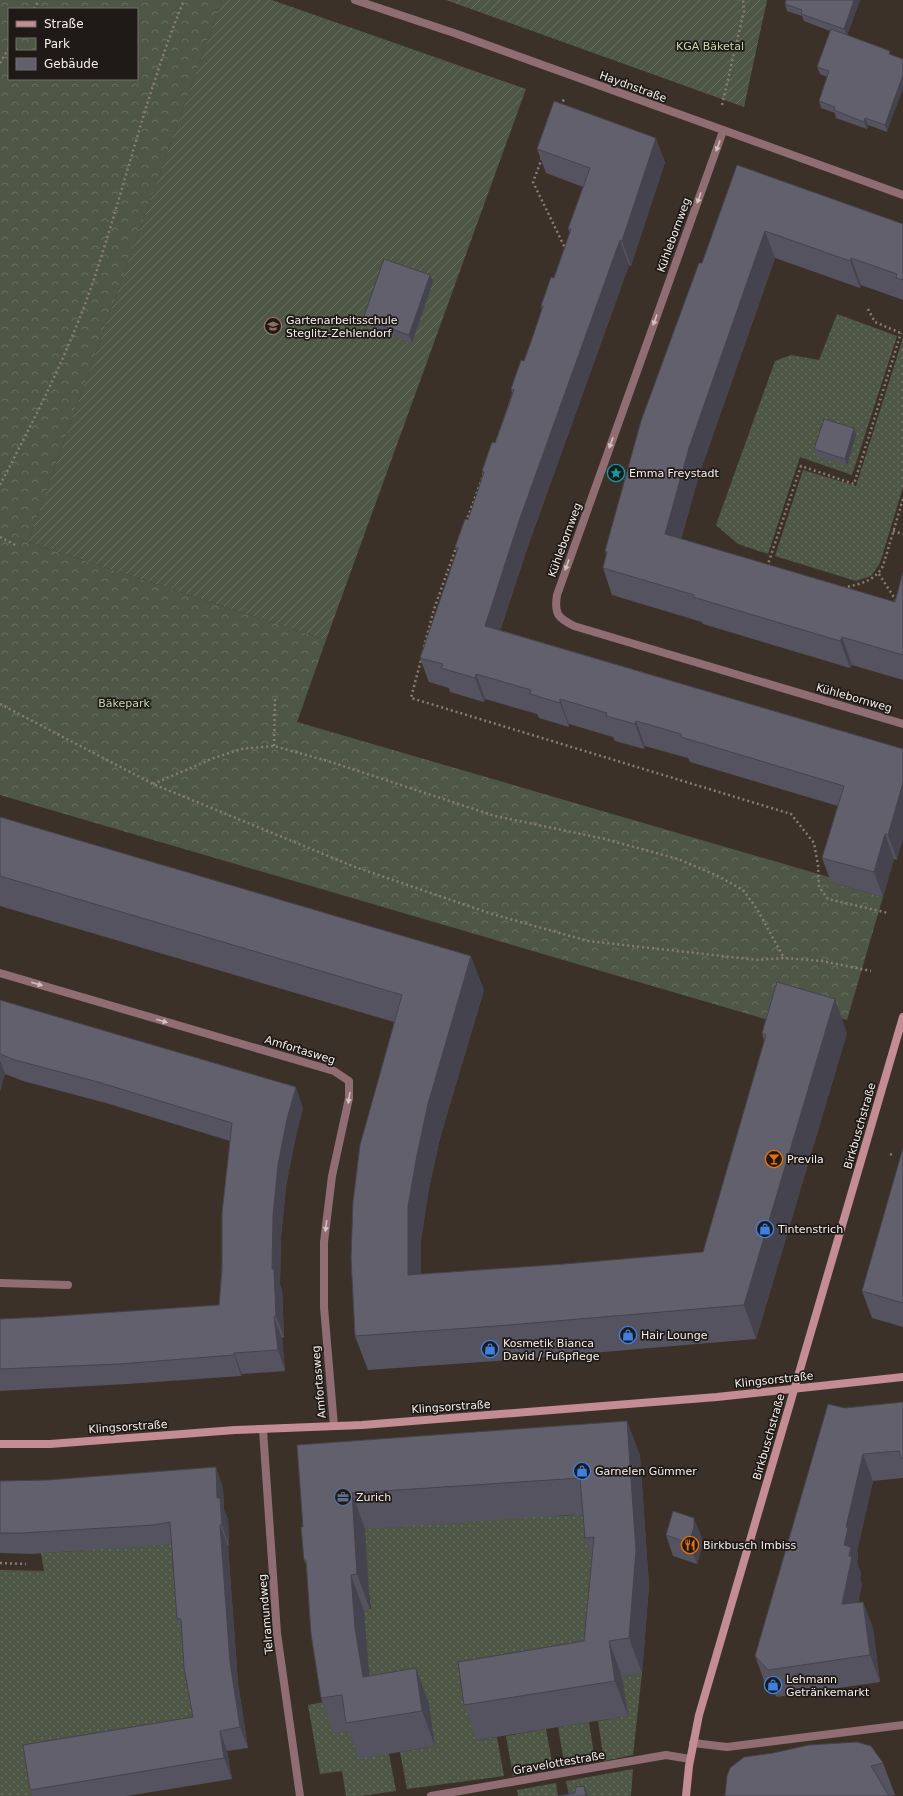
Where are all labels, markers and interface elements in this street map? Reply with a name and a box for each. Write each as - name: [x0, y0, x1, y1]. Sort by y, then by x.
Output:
- legend: [8, 8, 138, 80]
- text: Straße: [44, 17, 84, 31]
- text: Park: [44, 37, 70, 51]
- park label: KGA Bäketal: [676, 40, 744, 53]
- text: Gebäude: [44, 57, 98, 71]
- street label: Haydnstraße: [598, 69, 669, 105]
- one-way arrow: [714, 141, 720, 153]
- one-way arrow: [696, 193, 702, 205]
- street label: Kühlebornweg: [655, 196, 693, 274]
- place label: Gartenarbeitsschule Steglitz-Zehlendorf: [286, 314, 398, 340]
- one-way arrow: [652, 315, 658, 327]
- school or university icon: Gartenarbeitsschule Steglitz-Zehlendorf: [263, 316, 283, 336]
- one-way arrow: [608, 437, 614, 449]
- place icon: Emma Freystadt: [606, 463, 626, 483]
- place label: Emma Freystadt: [629, 467, 719, 480]
- street label: Kühlebornweg: [546, 501, 584, 579]
- one-way arrow: [564, 560, 570, 572]
- street label: Kühlebornweg: [815, 681, 893, 715]
- park label: Bäkepark: [98, 697, 150, 710]
- one-way arrow: [32, 981, 44, 987]
- one-way arrow: [156, 1018, 168, 1024]
- street label: Amfortasweg: [263, 1033, 337, 1067]
- street label: Birkbuschstraße: [841, 1081, 879, 1171]
- one-way arrow: [346, 1092, 352, 1104]
- bar icon: Previla: [764, 1149, 784, 1169]
- place label: Previla: [787, 1153, 824, 1166]
- shop icon: Tintenstrich: [755, 1219, 775, 1239]
- one-way arrow: [323, 1220, 329, 1232]
- place label: Tintenstrich: [777, 1223, 843, 1236]
- shop icon: Hair Lounge: [618, 1325, 638, 1345]
- place label: Hair Lounge: [641, 1329, 708, 1342]
- place label: Kosmetik Bianca David / Fußpflege: [503, 1337, 600, 1363]
- shop icon: Kosmetik Bianca David / Fußpflege: [480, 1339, 500, 1359]
- street label: Amfortasweg: [309, 1345, 329, 1419]
- street label: Klingsorstraße: [734, 1369, 814, 1391]
- street label: Birkbuschstraße: [750, 1392, 788, 1482]
- street label: Klingsorstraße: [411, 1398, 491, 1416]
- street label: Klingsorstraße: [88, 1418, 168, 1436]
- shop icon: Garnelen Gümmer: [572, 1461, 592, 1481]
- place label: Garnelen Gümmer: [595, 1465, 697, 1478]
- office icon: Zurich: [333, 1487, 353, 1507]
- place label: Zurich: [356, 1491, 391, 1504]
- restaurant icon: Birkbusch Imbiss: [680, 1535, 700, 1555]
- place label: Birkbusch Imbiss: [703, 1539, 796, 1552]
- street label: Telramundweg: [256, 1573, 276, 1656]
- place label: Lehmann Getränkemarkt: [786, 1673, 870, 1699]
- shop icon: Lehmann Getränkemarkt: [763, 1675, 783, 1695]
- street label: Gravelottestraße: [512, 1748, 606, 1777]

